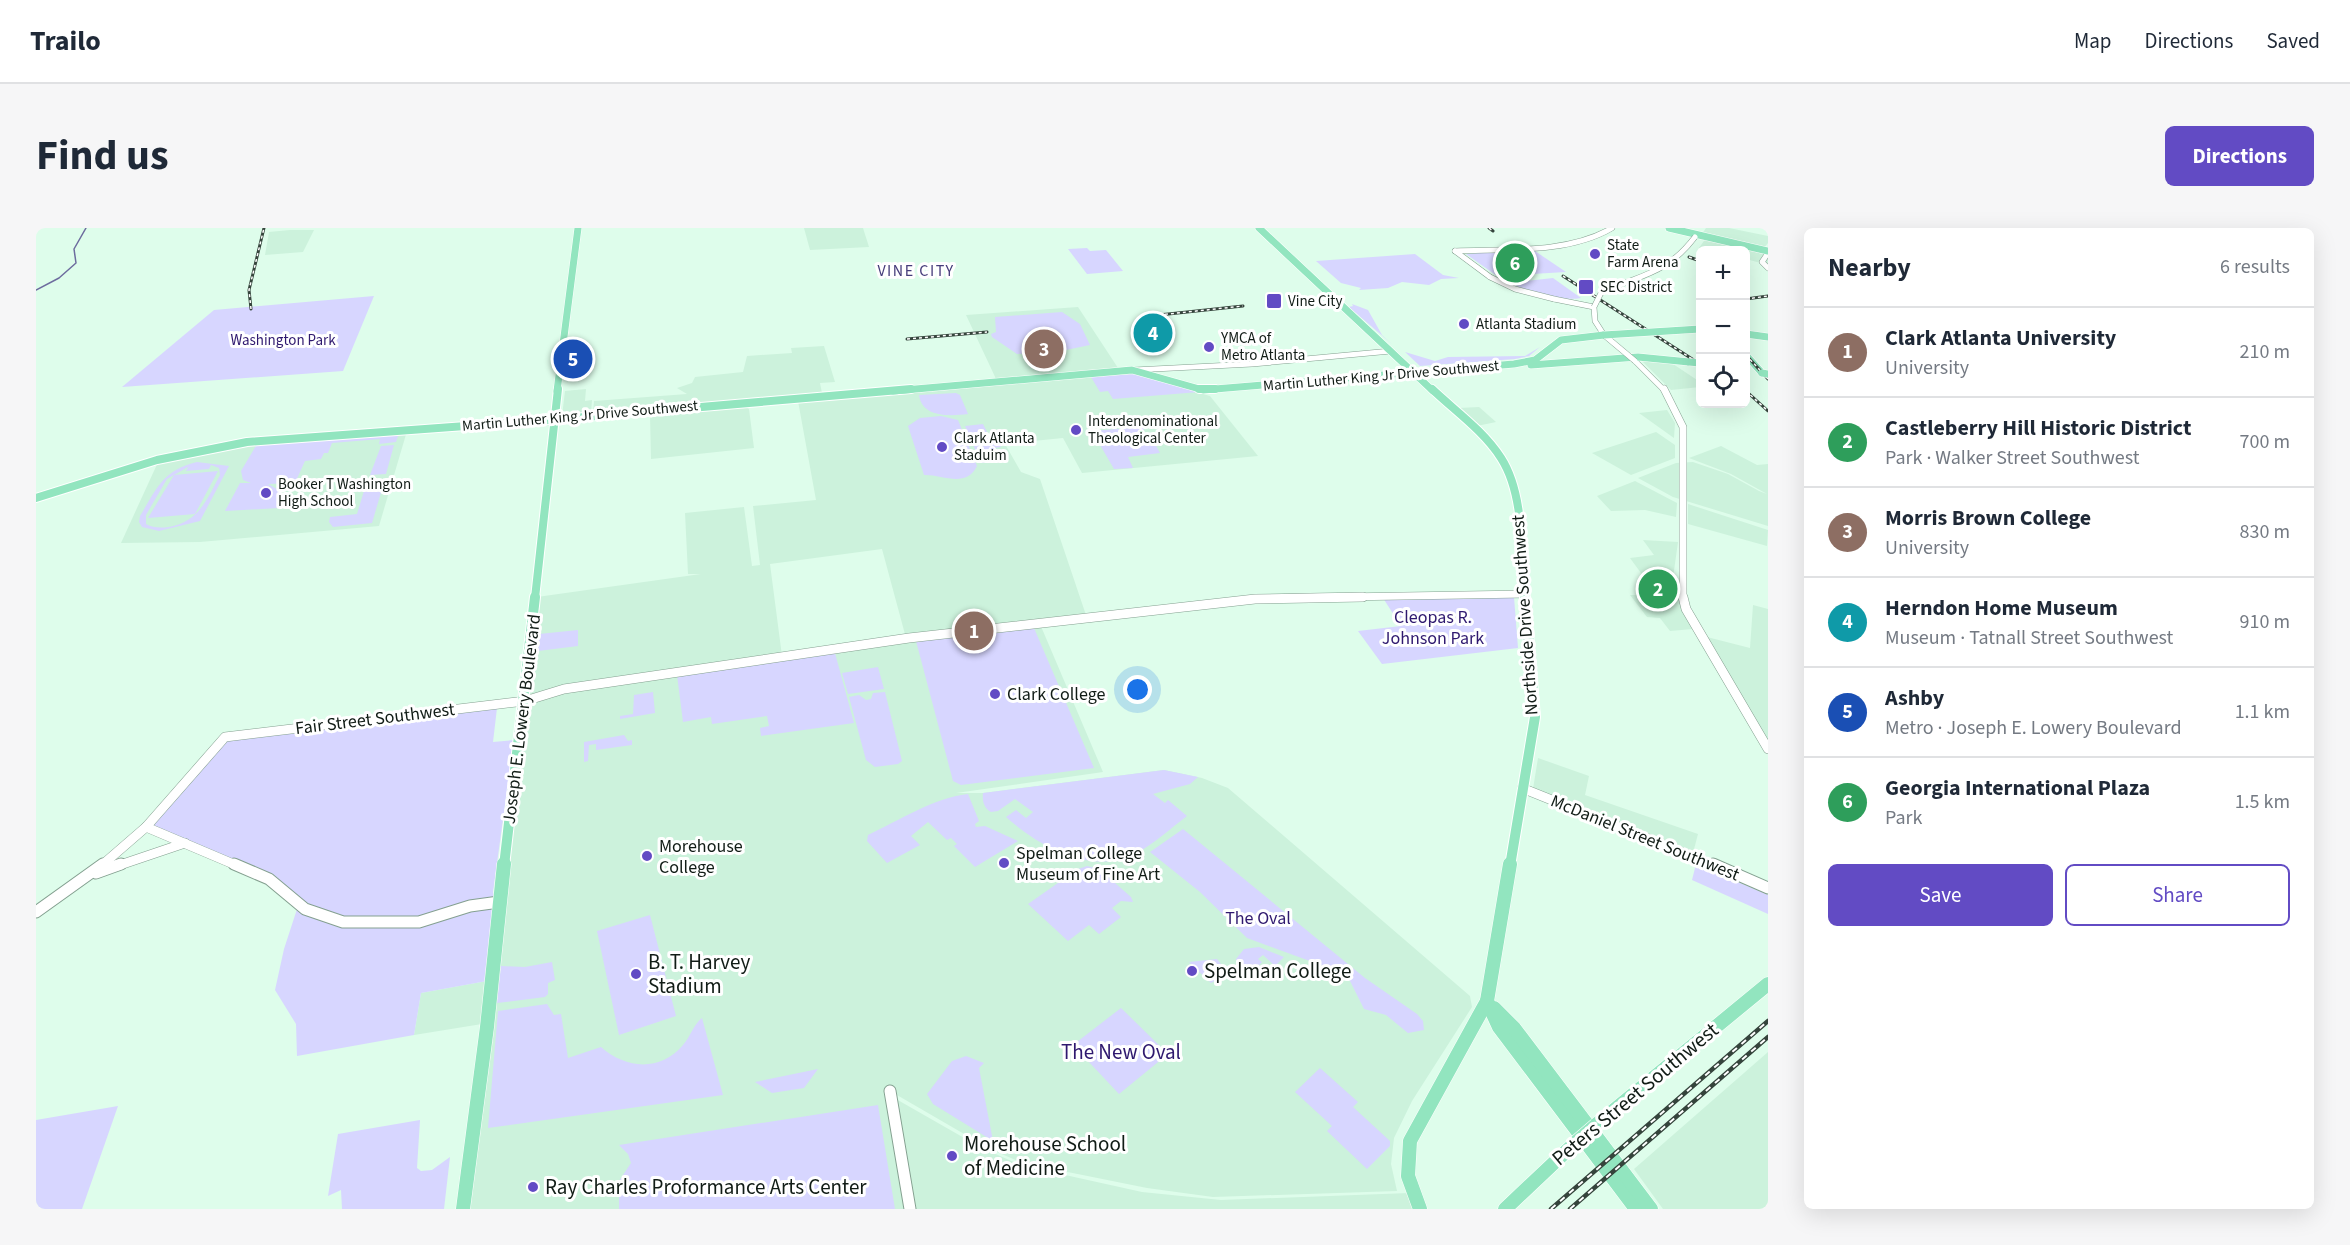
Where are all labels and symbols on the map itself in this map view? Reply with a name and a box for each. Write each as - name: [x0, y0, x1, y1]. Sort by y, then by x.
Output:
- place label: State Farm Arena: [1607, 235, 1679, 273]
- pin: 6: [1496, 240, 1534, 285]
- marker: State Farm Arena: [1588, 247, 1602, 261]
- district label: VINE CITY: [877, 260, 955, 282]
- place label: SEC District: [1600, 277, 1672, 298]
- marker: SEC District: [1577, 278, 1595, 296]
- place label: Vine City: [1288, 291, 1342, 312]
- marker: Vine City: [1265, 292, 1283, 310]
- pin: 4: [1134, 310, 1172, 356]
- place label: Atlanta Stadium: [1476, 314, 1577, 335]
- marker: Atlanta Stadium: [1457, 317, 1471, 331]
- pin: 3: [1024, 326, 1064, 372]
- place label: YMCA of Metro Atlanta: [1220, 328, 1305, 366]
- park label: Washington Park: [230, 330, 336, 351]
- pin: 5: [554, 336, 592, 382]
- marker: YMCA of Metro Atlanta: [1202, 340, 1216, 354]
- street label: Martin Luther King Jr Drive Southwest: [1262, 355, 1500, 397]
- street label: Martin Luther King Jr Drive Southwest: [461, 395, 699, 437]
- place label: Interdenominational Theological Center: [1088, 411, 1218, 449]
- marker: Interdenominational Theological Center: [1069, 423, 1083, 437]
- place label: Clark Atlanta Staduim: [954, 428, 1035, 466]
- marker: Clark Atlanta Staduim: [935, 440, 949, 454]
- place label: Booker T Washington High School: [278, 474, 411, 512]
- marker: Booker T Washington High School: [259, 486, 273, 500]
- street label: Northside Drive Southwest: [1506, 514, 1544, 716]
- pin: 2: [1638, 566, 1678, 612]
- park label: Cleopas R. Johnson Park: [1382, 605, 1484, 651]
- pin: 1: [954, 608, 994, 654]
- street label: Joseph E. Lowery Boulevard: [497, 613, 547, 825]
- your location: [1123, 675, 1152, 704]
- place label: Clark College: [1007, 682, 1105, 707]
- marker: Clark College: [988, 687, 1002, 701]
- street label: Fair Street Southwest: [294, 697, 456, 741]
- street label: McDaniel Street Southwest: [1547, 789, 1743, 887]
- place label: Morehouse College: [659, 834, 743, 880]
- place label: Spelman College Museum of Fine Art: [1016, 841, 1160, 887]
- marker: Morehouse College: [640, 849, 654, 863]
- marker: Spelman College Museum of Fine Art: [997, 856, 1011, 870]
- park label: The Oval: [1225, 906, 1291, 931]
- place label: B. T. Harvey Stadium: [648, 947, 751, 1001]
- place label: Spelman College: [1204, 956, 1351, 986]
- marker: Spelman College: [1185, 964, 1199, 978]
- marker: B. T. Harvey Stadium: [629, 967, 643, 981]
- street label: Peters Street Southwest: [1545, 1015, 1725, 1173]
- park label: The New Oval: [1061, 1037, 1181, 1067]
- place label: Morehouse School of Medicine: [964, 1129, 1126, 1183]
- marker: Morehouse School of Medicine: [945, 1149, 959, 1163]
- place label: Ray Charles Proformance Arts Center: [545, 1172, 867, 1202]
- marker: Ray Charles Proformance Arts Center: [526, 1180, 540, 1194]

